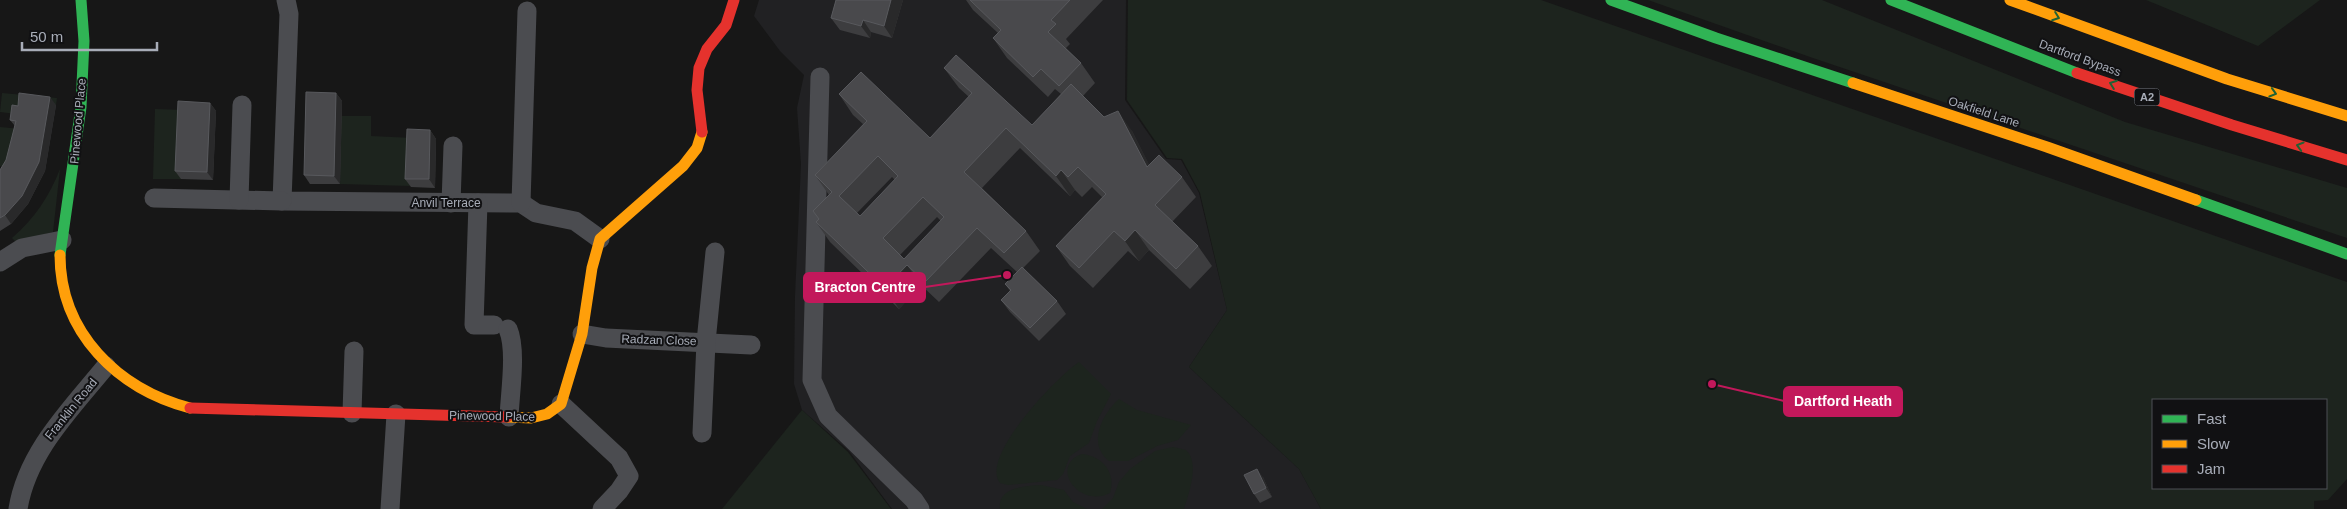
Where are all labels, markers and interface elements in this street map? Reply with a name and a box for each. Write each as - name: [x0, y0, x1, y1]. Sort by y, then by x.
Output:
- one-way arrow: [2051, 11, 2060, 21]
- scale bar: [22, 20, 158, 52]
- text: 50 m: [30, 28, 63, 45]
- street label: Dartford Bypass: [2037, 37, 2123, 79]
- street label: Pinewood Place: [67, 77, 89, 164]
- one-way arrow: [2109, 80, 2118, 90]
- road number: A2: [2134, 88, 2160, 105]
- one-way arrow: [2269, 88, 2277, 98]
- street label: Oakfield Lane: [1947, 94, 2022, 130]
- one-way arrow: [2297, 142, 2305, 152]
- street label: Anvil Terrace: [411, 196, 481, 210]
- callout: Bracton Centre: [804, 273, 925, 302]
- text: Bracton Centre: [814, 279, 916, 295]
- street label: Radzan Close: [621, 332, 697, 348]
- street label: Franklin Road: [42, 376, 100, 442]
- callout: Dartford Heath: [1784, 387, 1902, 416]
- text: Dartford Heath: [1794, 393, 1892, 409]
- legend: [2152, 399, 2327, 489]
- street label: Pinewood Place: [449, 408, 535, 424]
- text: Fast: [2197, 410, 2227, 427]
- text: Slow: [2197, 435, 2230, 452]
- text: Jam: [2197, 460, 2225, 477]

